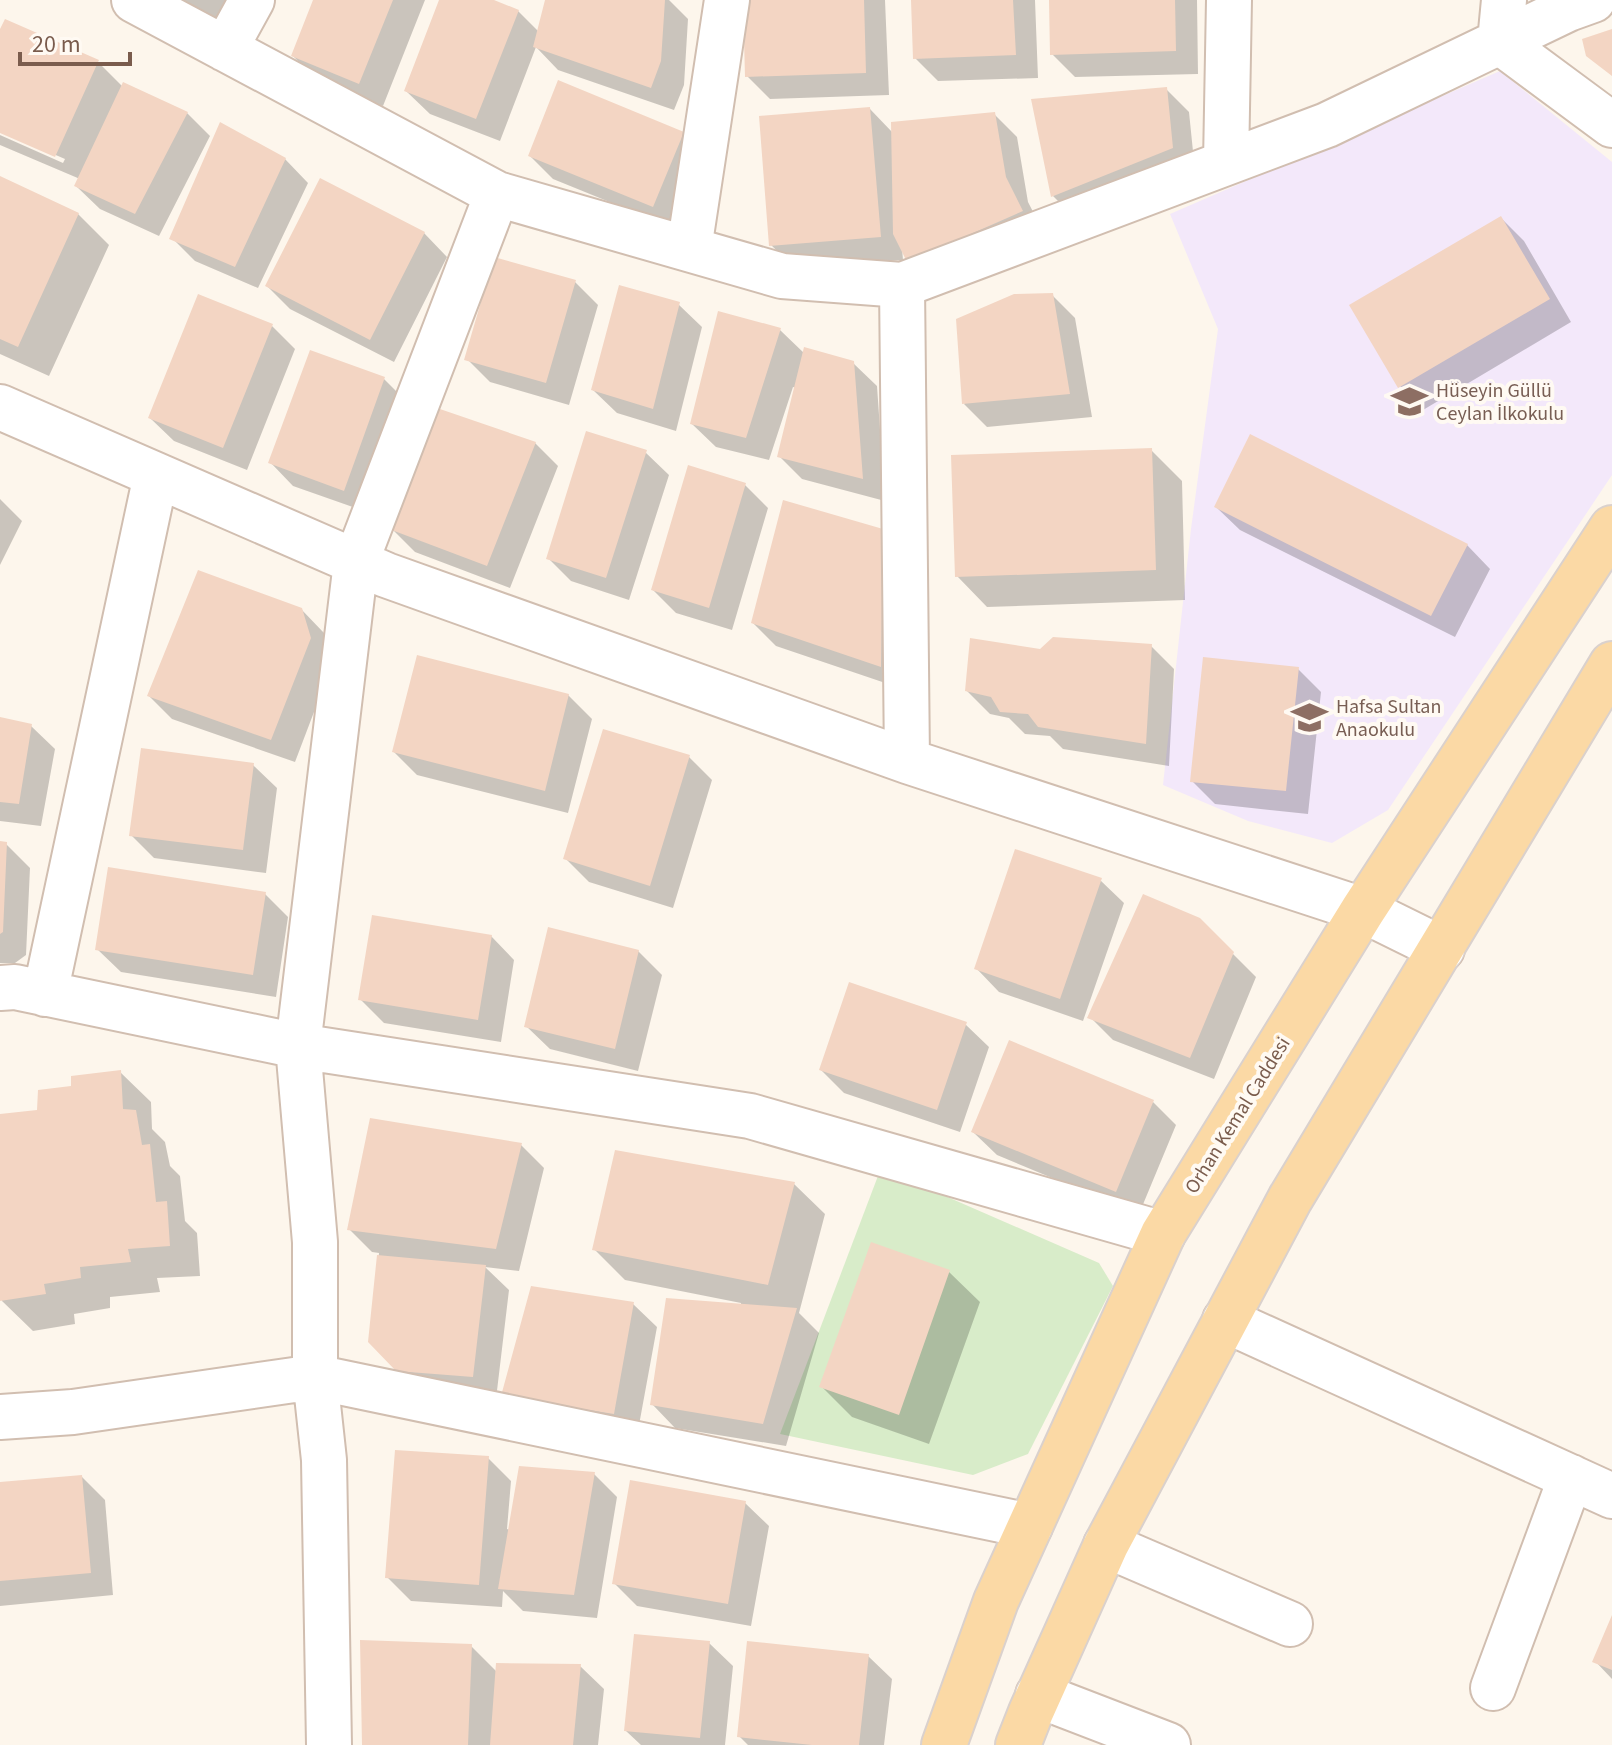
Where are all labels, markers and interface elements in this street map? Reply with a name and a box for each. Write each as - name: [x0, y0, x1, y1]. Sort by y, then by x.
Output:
- scale bar: [20, 16, 130, 66]
- text: 20 m: [32, 27, 81, 62]
- place label: Hüseyin Güllü Ceylan İlkokulu: [1436, 377, 1564, 428]
- school or university icon: Hüseyin Güllü Ceylan İlkokulu: [1391, 383, 1429, 421]
- place label: Hafsa Sultan Anaokulu: [1336, 693, 1441, 744]
- school or university icon: Hafsa Sultan Anaokulu: [1291, 699, 1329, 737]
- street label: Orhan Kemal Caddesi: [1178, 1032, 1297, 1199]

